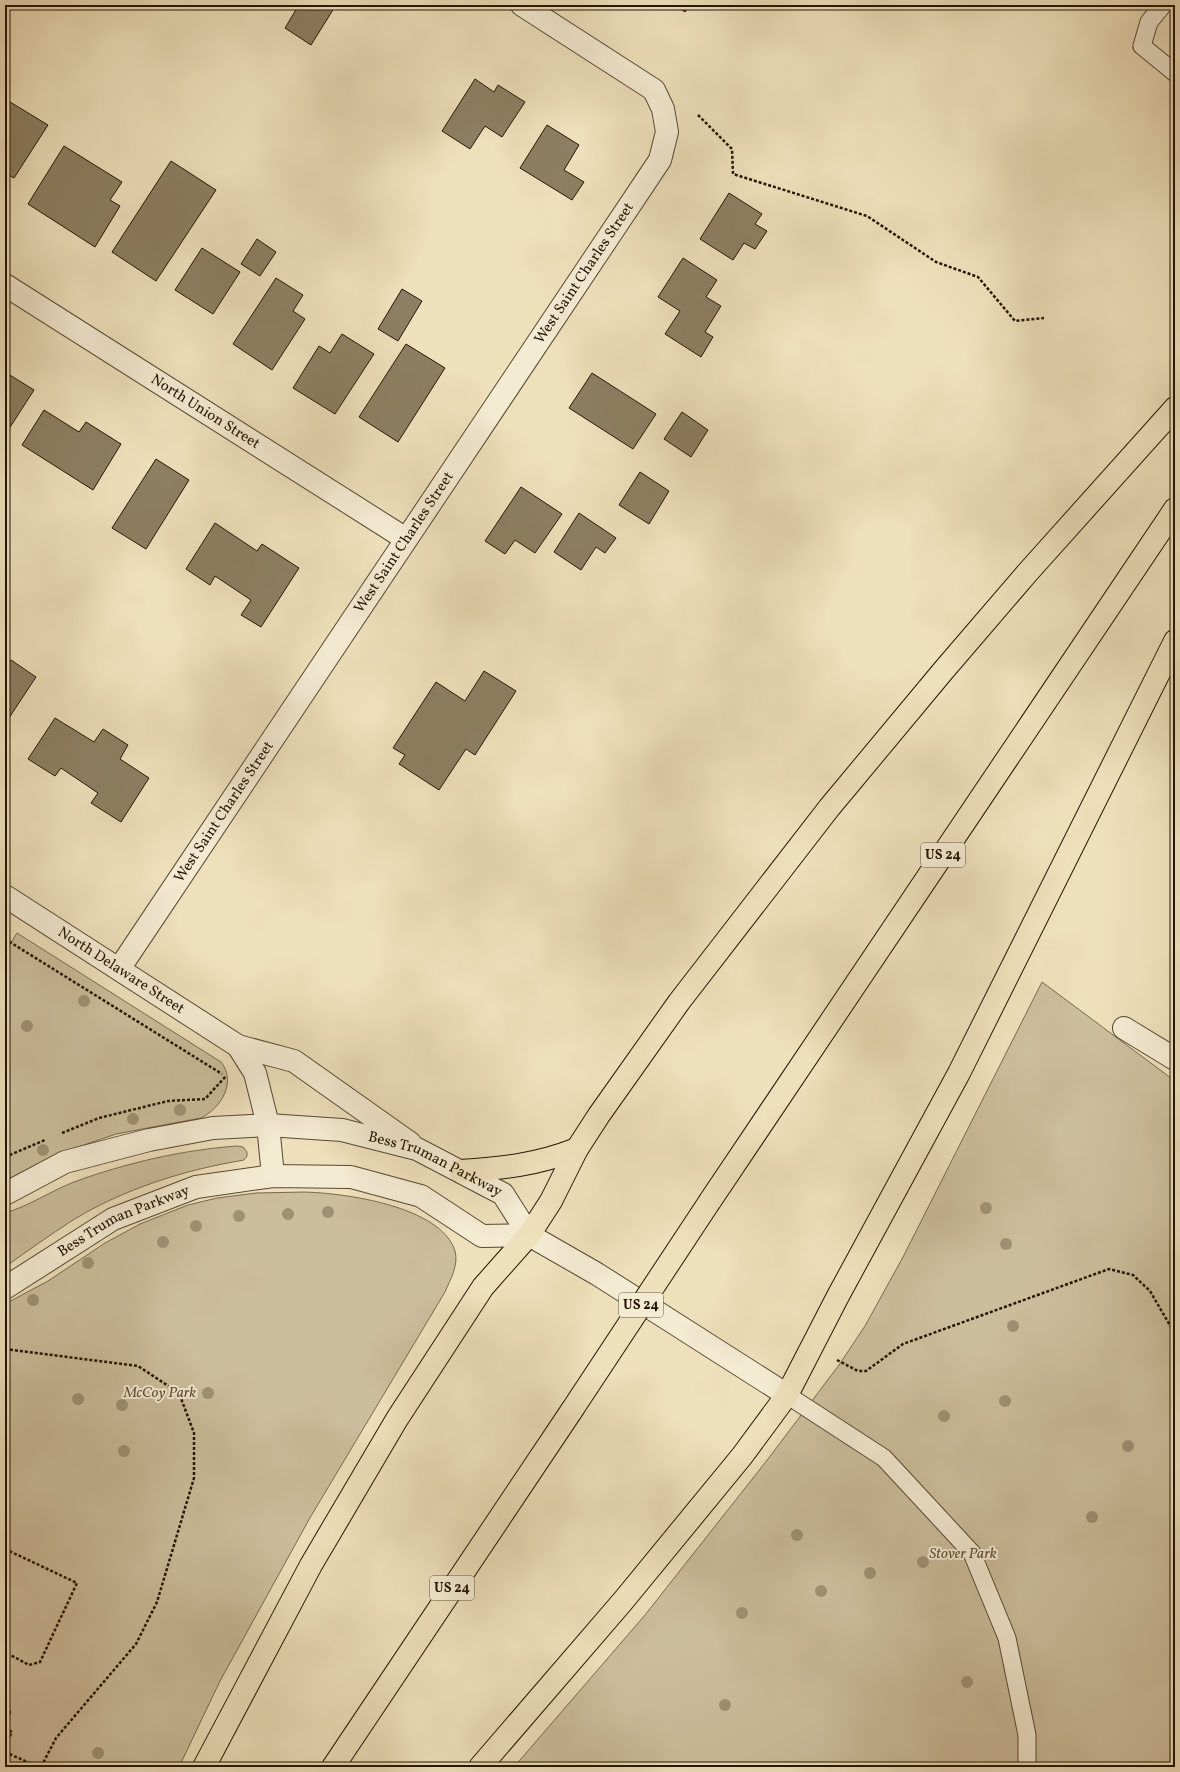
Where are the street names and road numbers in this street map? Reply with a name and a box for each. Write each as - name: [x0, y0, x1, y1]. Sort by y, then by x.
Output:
- street label: West Saint Charles Street: [529, 198, 639, 348]
- street label: North Union Street: [147, 369, 264, 454]
- street label: West Saint Charles Street: [349, 468, 459, 617]
- street label: West Saint Charles Street: [169, 737, 279, 887]
- road number: US 24: [921, 843, 965, 867]
- street label: North Delaware Street: [53, 922, 189, 1019]
- street label: Bess Truman Parkway: [366, 1127, 506, 1202]
- street label: Bess Truman Parkway: [54, 1180, 193, 1262]
- road number: US 24: [619, 1293, 663, 1317]
- road number: US 24: [430, 1576, 474, 1600]

